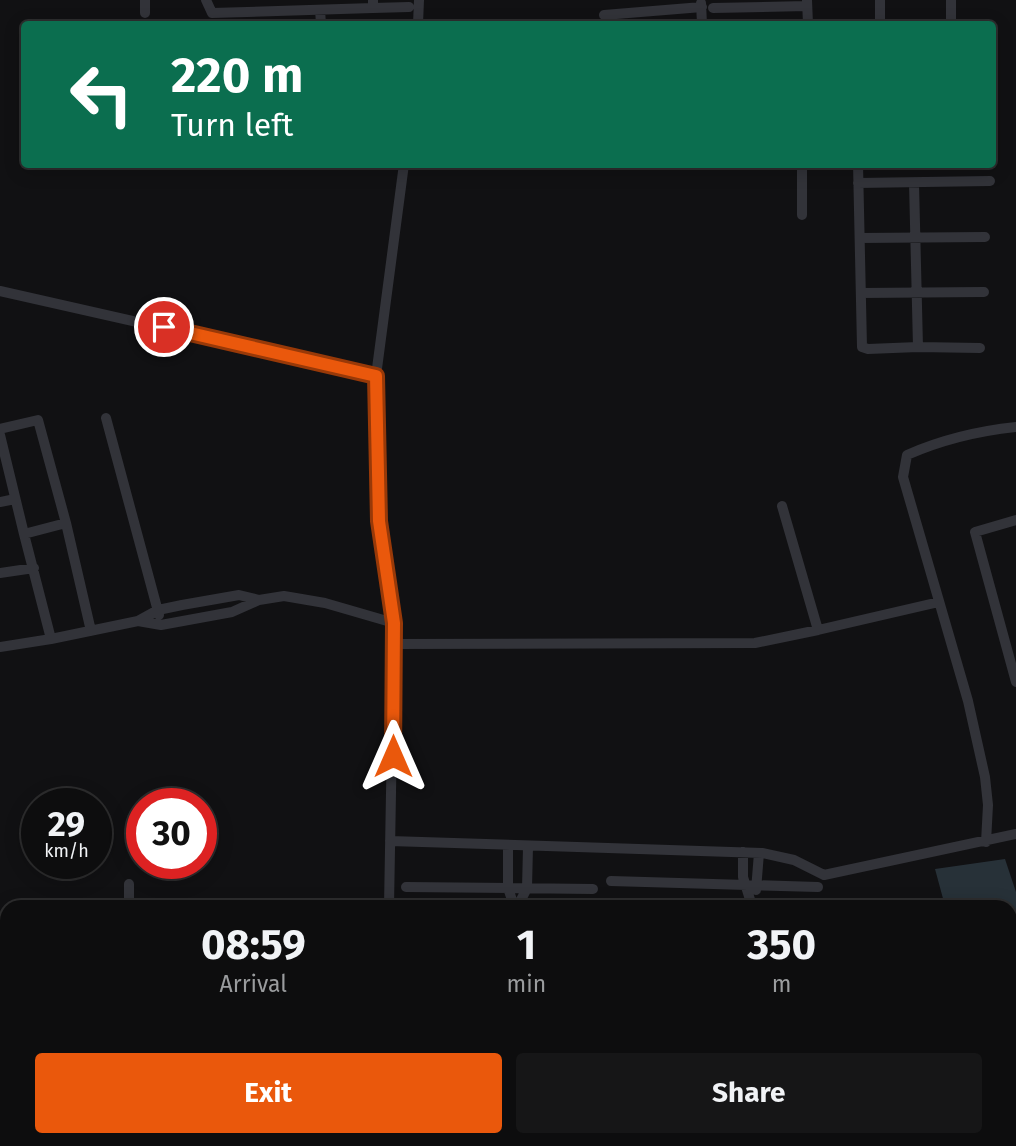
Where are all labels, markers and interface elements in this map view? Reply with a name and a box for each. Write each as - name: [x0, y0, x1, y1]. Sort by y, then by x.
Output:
- text: 220 m: [171, 46, 303, 105]
- icon: left: [56, 49, 147, 140]
- text: Turn left: [171, 106, 293, 144]
- pin: [134, 297, 194, 357]
- icon: arrive: [145, 308, 183, 346]
- position arrow: [356, 719, 430, 793]
- speed limit sign: 30: [126, 788, 217, 879]
- text: 29: [48, 803, 85, 845]
- text: km/h: [44, 840, 89, 862]
- text: 08:59: [201, 920, 306, 970]
- text: 1: [517, 920, 536, 970]
- text: 350: [747, 920, 816, 970]
- text: Arrival: [220, 970, 287, 998]
- text: min: [507, 970, 546, 998]
- text: m: [772, 970, 791, 998]
- button: Exit: [35, 1053, 502, 1133]
- button: Share: [516, 1053, 982, 1133]

